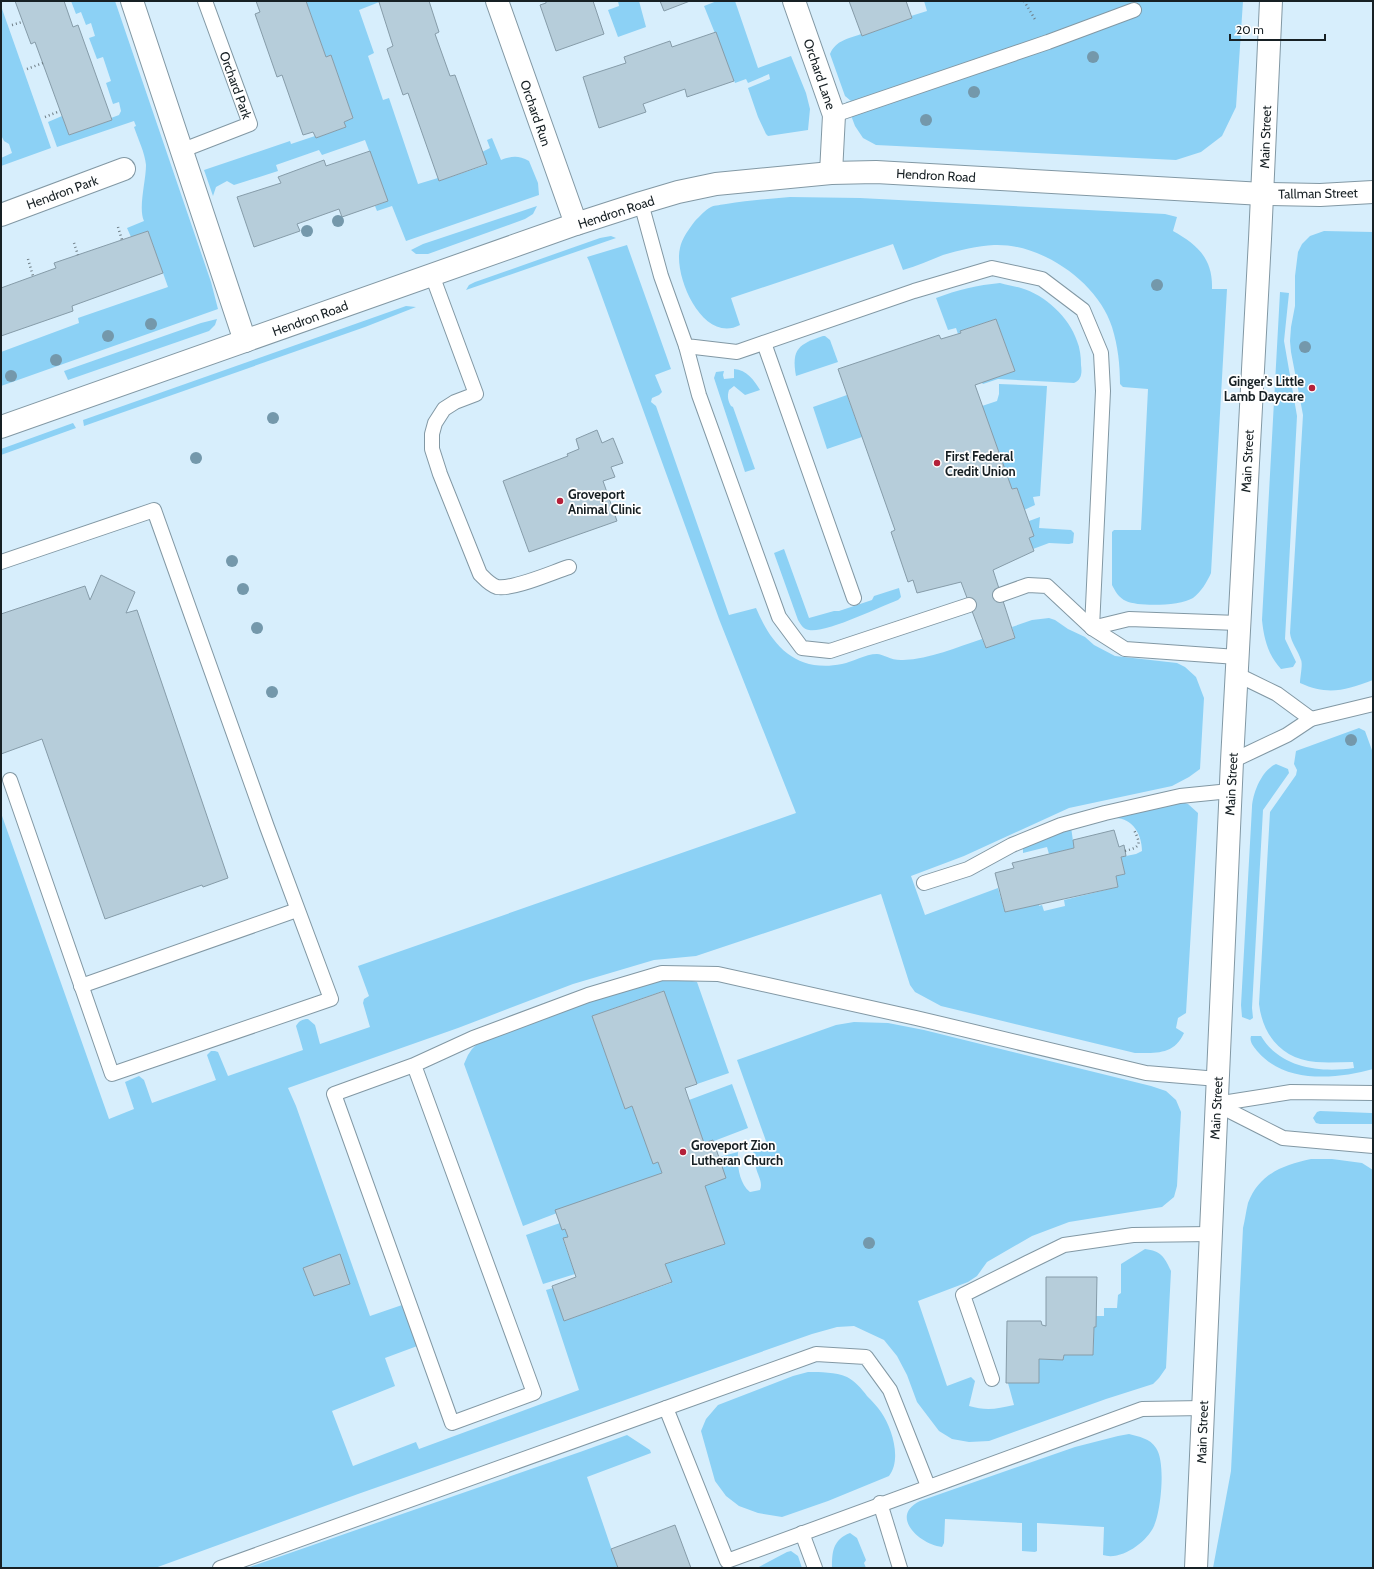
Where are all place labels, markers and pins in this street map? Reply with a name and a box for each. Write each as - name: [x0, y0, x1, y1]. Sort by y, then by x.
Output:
- place label: Ginger's Little Lamb Daycare: [1224, 373, 1304, 404]
- marker: Ginger's Little Lamb Daycare: [1307, 383, 1317, 393]
- place label: First Federal Credit Union: [945, 448, 1016, 479]
- marker: First Federal Credit Union: [932, 458, 942, 468]
- place label: Groveport Animal Clinic: [568, 486, 641, 517]
- marker: Groveport Animal Clinic: [555, 496, 565, 506]
- place label: Groveport Zion Lutheran Church: [691, 1137, 783, 1168]
- marker: Groveport Zion Lutheran Church: [678, 1147, 688, 1157]

